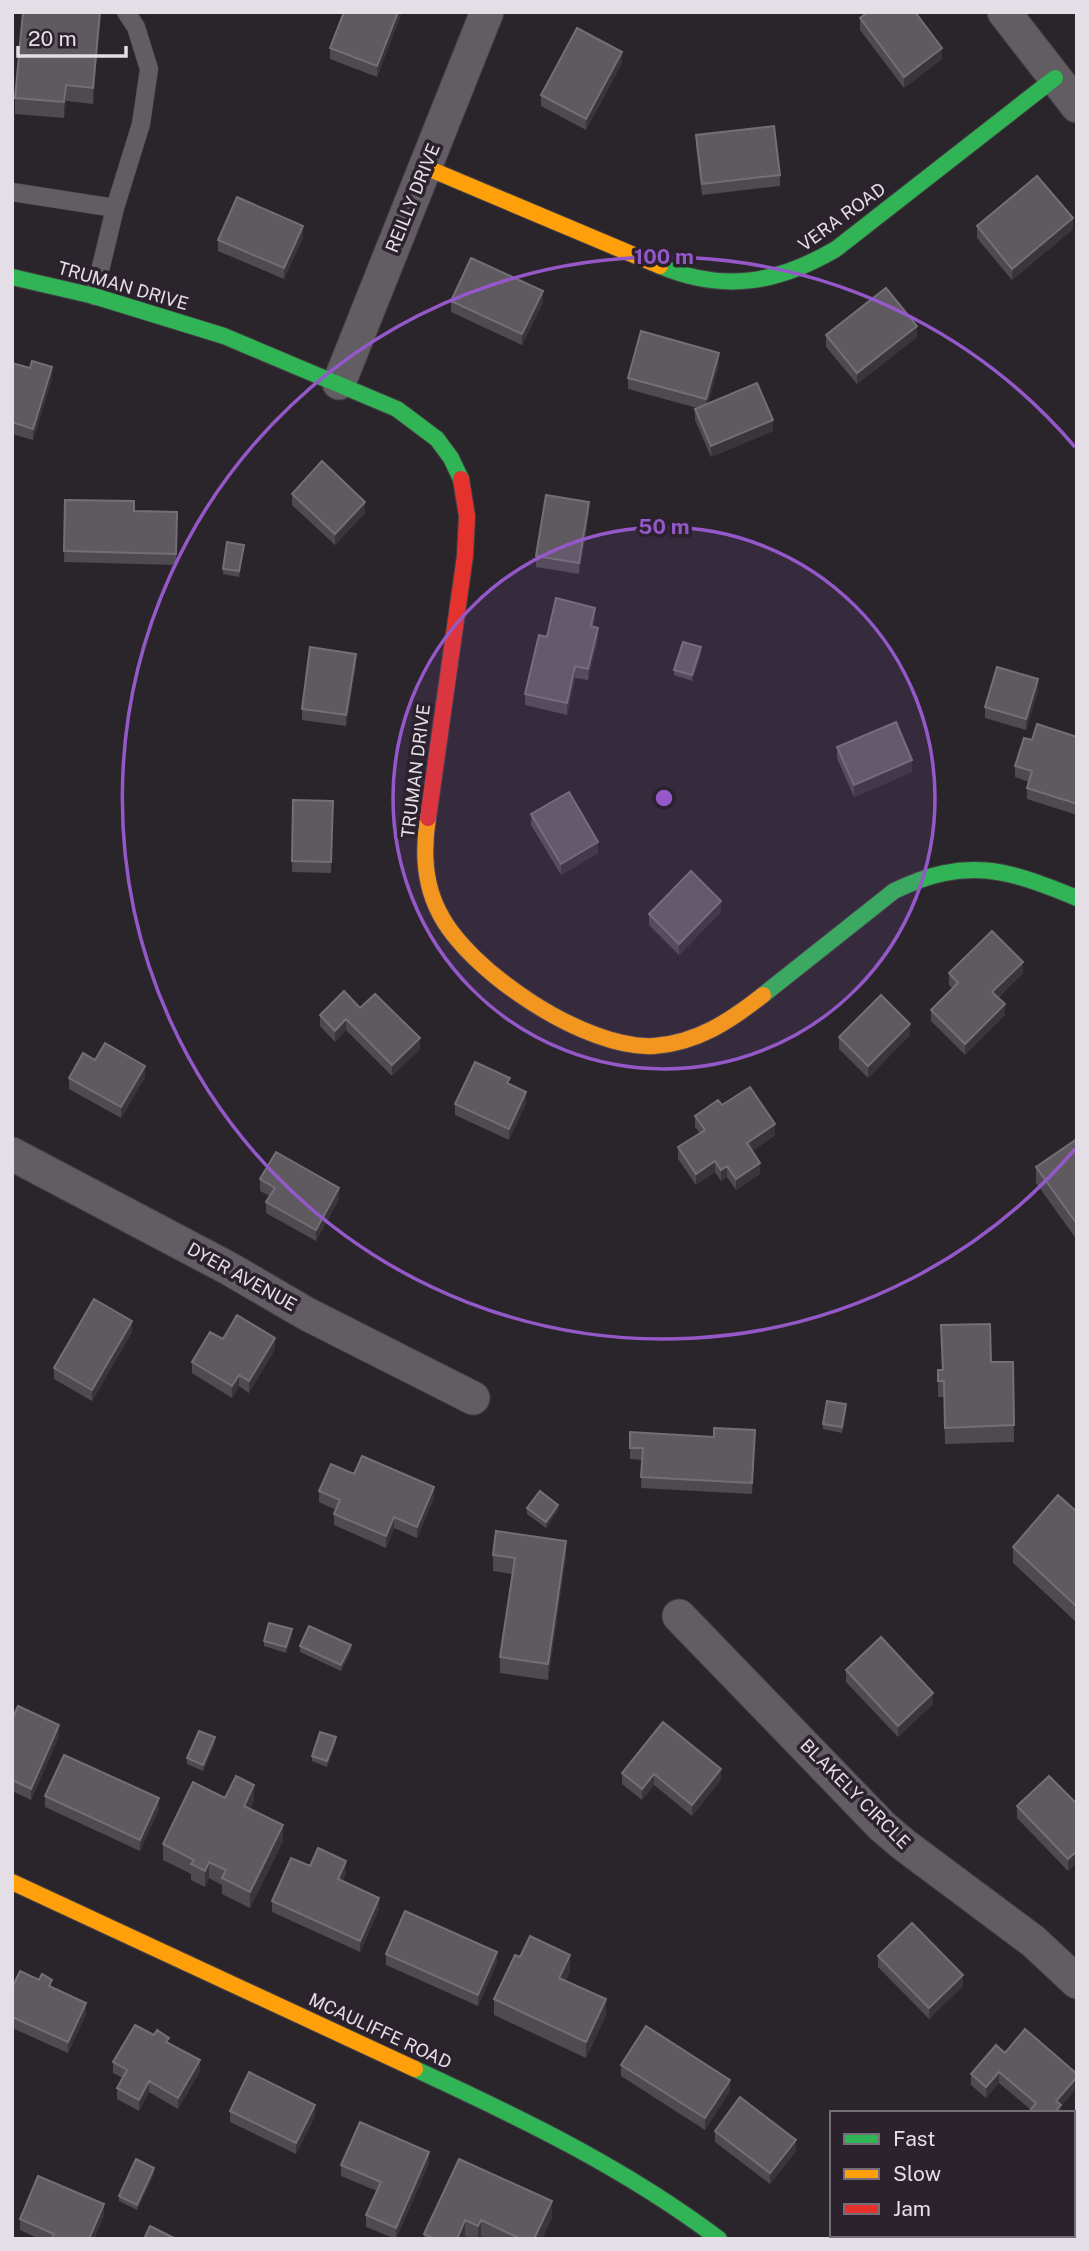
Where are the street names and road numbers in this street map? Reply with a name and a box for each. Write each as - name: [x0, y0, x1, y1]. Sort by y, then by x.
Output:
- street label: REILLY DRIVE: [381, 140, 444, 255]
- street label: VERA ROAD: [794, 178, 889, 255]
- street label: TRUMAN DRIVE: [55, 257, 191, 314]
- street label: TRUMAN DRIVE: [397, 703, 434, 839]
- street label: DYER AVENUE: [184, 1238, 301, 1315]
- street label: BLAKELY CIRCLE: [796, 1734, 915, 1853]
- street label: MCAULIFFE ROAD: [305, 1988, 455, 2073]

